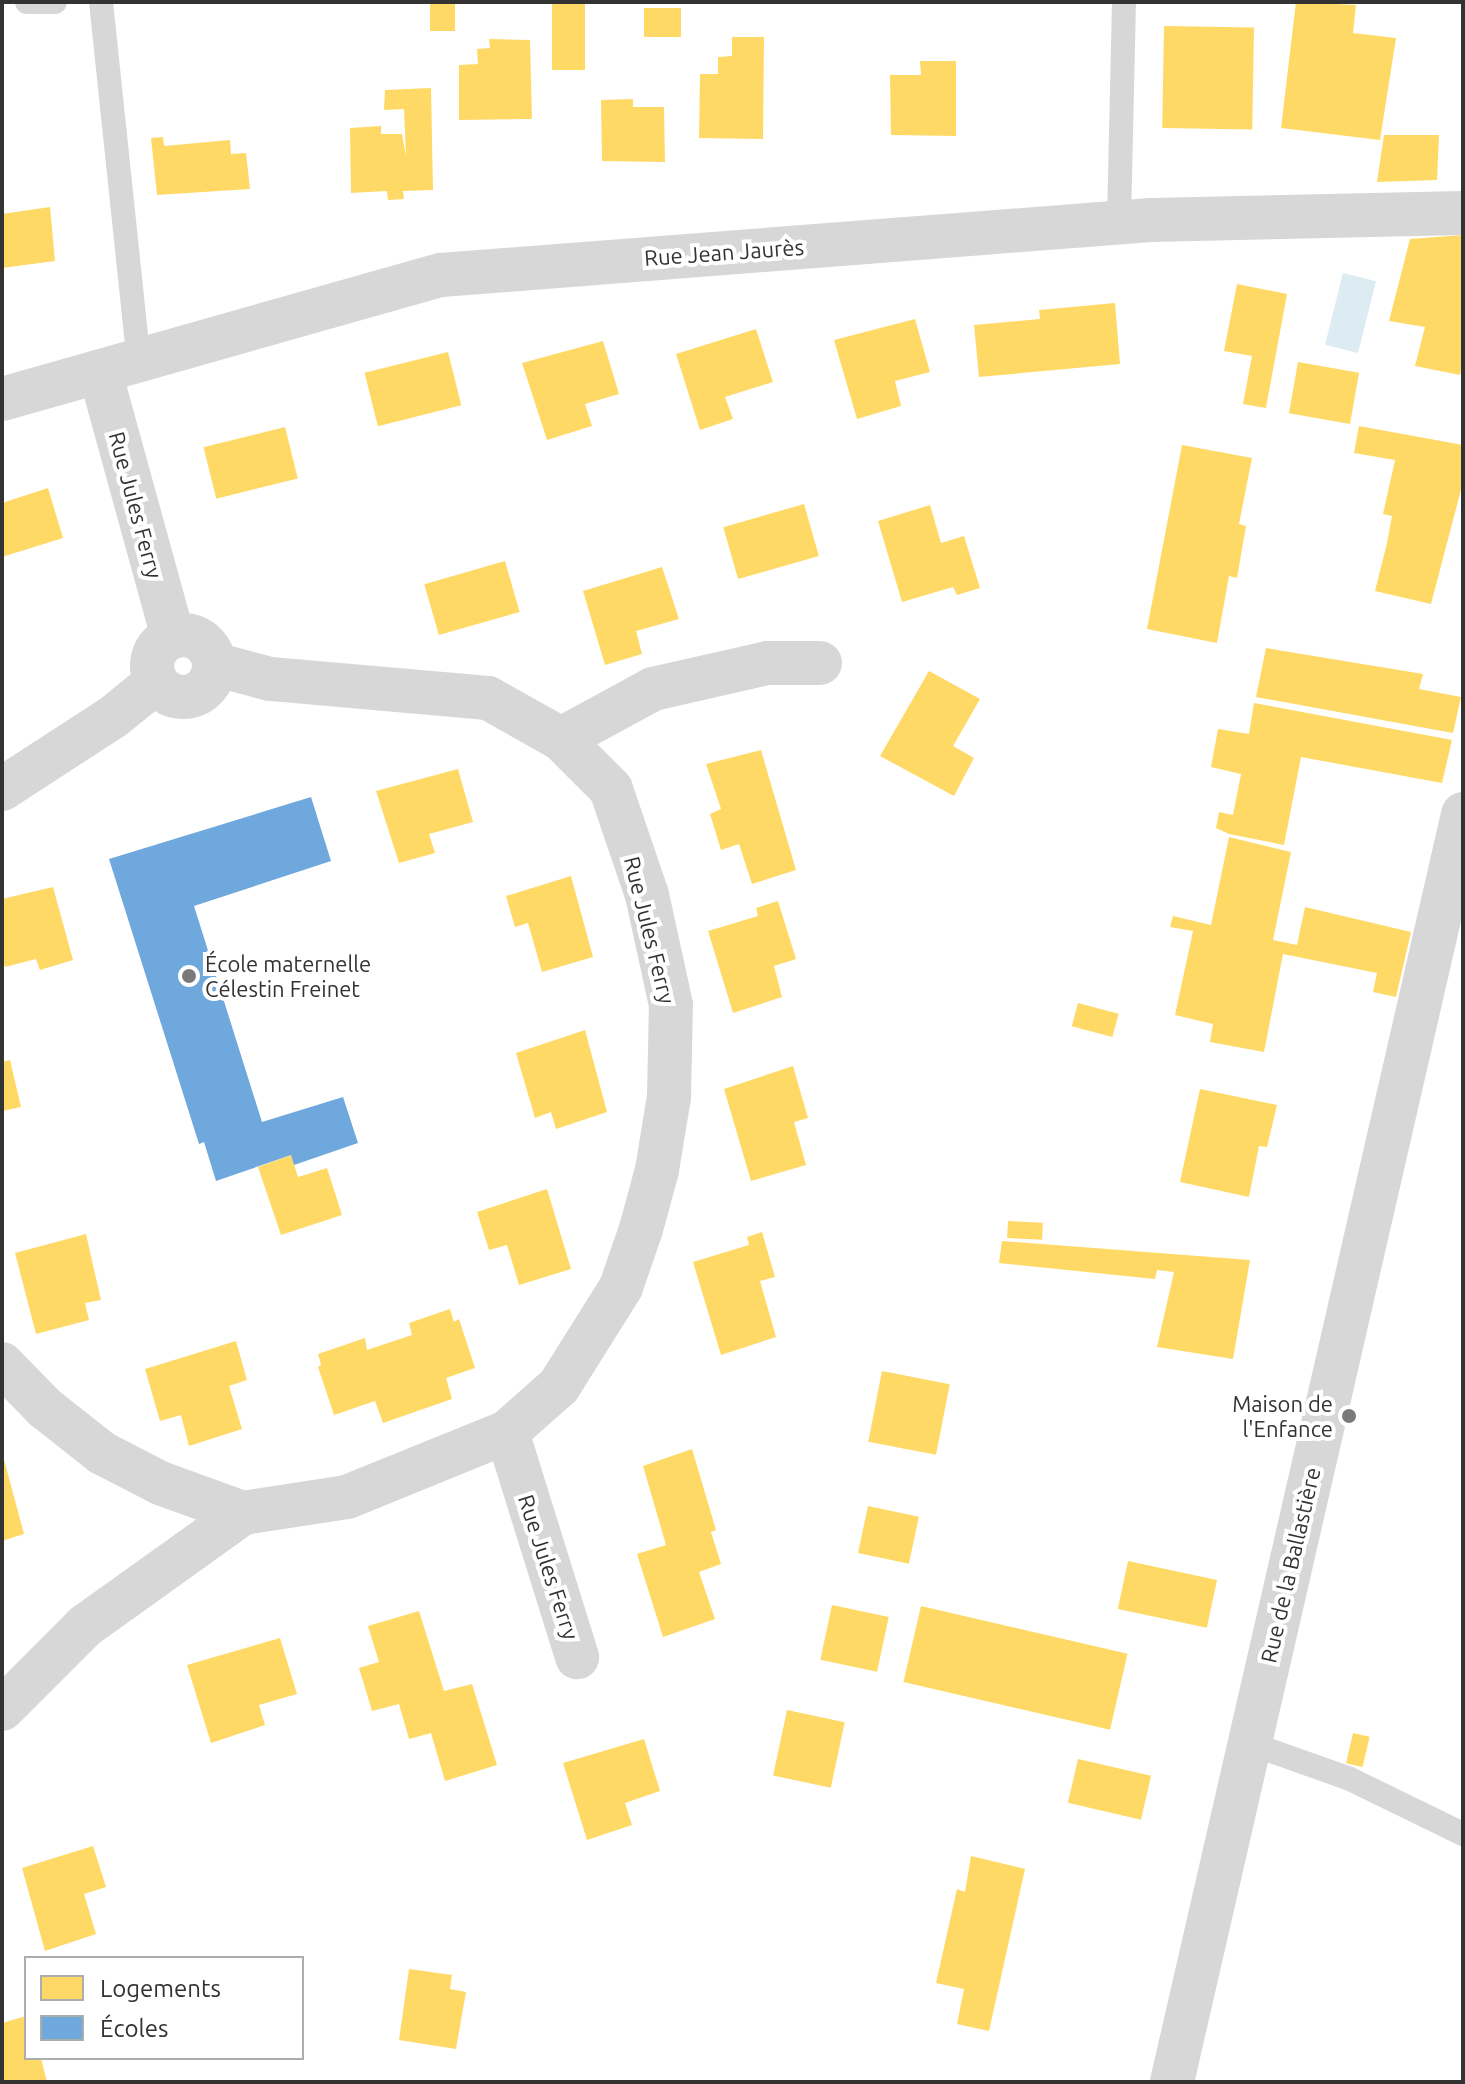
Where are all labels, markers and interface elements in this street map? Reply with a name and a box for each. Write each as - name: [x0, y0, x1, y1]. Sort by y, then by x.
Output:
- street label: Rue Jean Jaurès: [643, 233, 805, 271]
- street label: Rue Jules Ferry: [104, 429, 168, 581]
- street label: Rue Jules Ferry: [619, 854, 681, 1006]
- place label: École maternelle Célestin Freinet: [205, 950, 371, 1002]
- marker: École maternelle Célestin Freinet: [180, 967, 198, 985]
- place label: Maison de l'Enfance: [1232, 1390, 1333, 1442]
- marker: Maison de l'Enfance: [1340, 1407, 1358, 1425]
- street label: Rue de la Ballastière: [1255, 1465, 1325, 1665]
- street label: Rue Jules Ferry: [513, 1491, 585, 1643]
- legend: [24, 1956, 304, 2060]
- text: Logements: [100, 1975, 221, 2002]
- text: Écoles: [100, 2015, 169, 2042]

